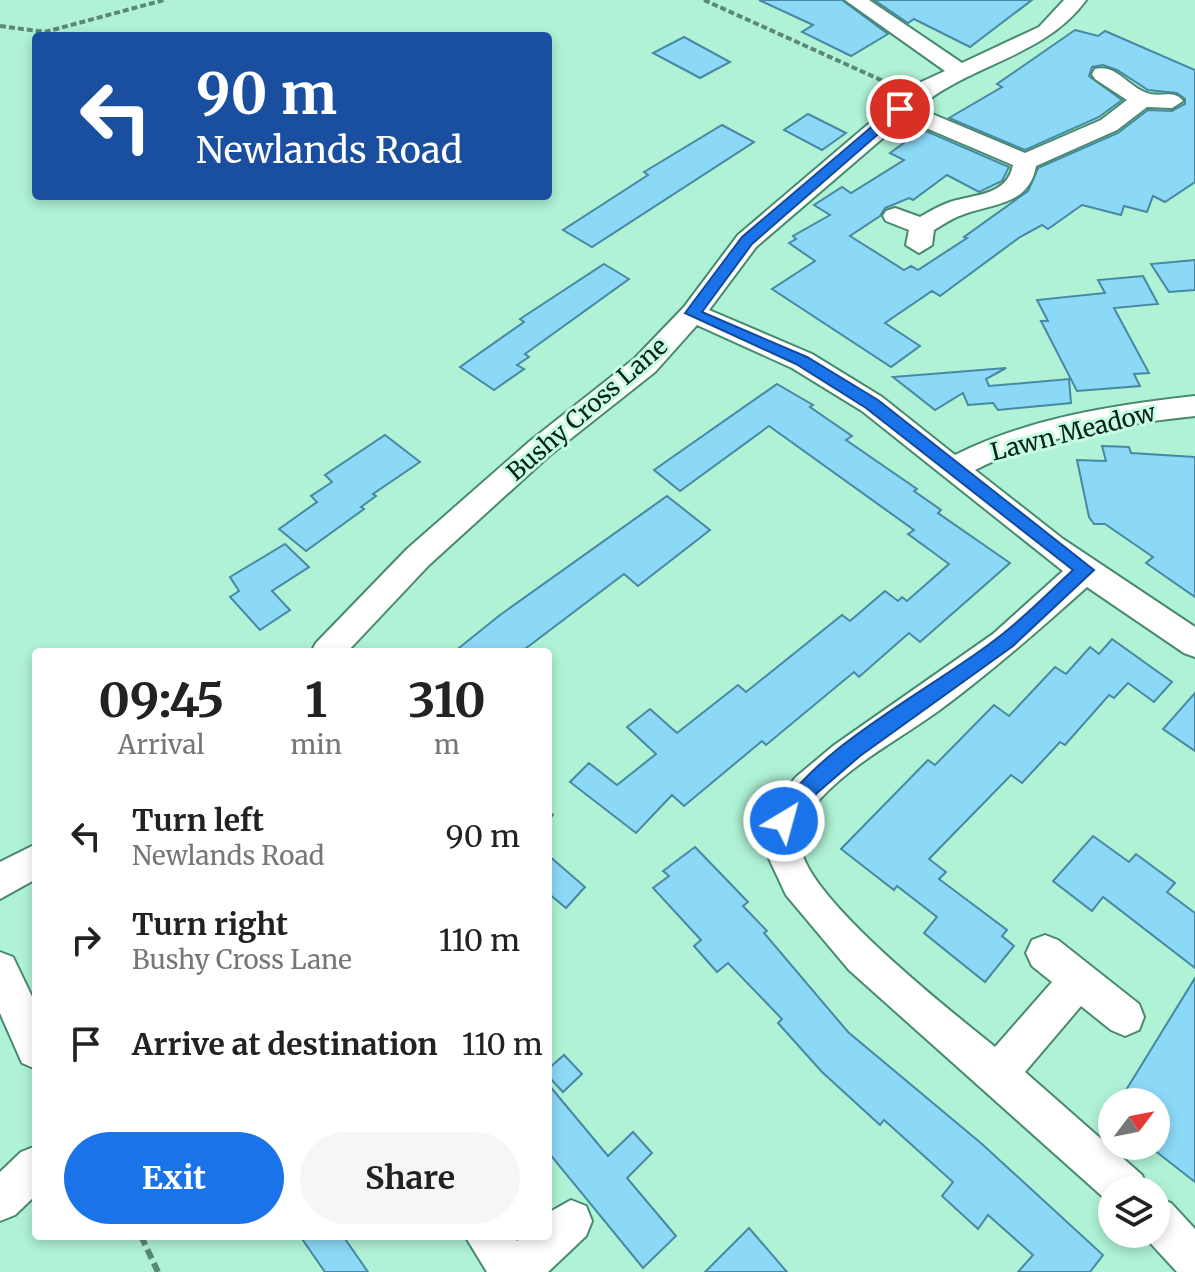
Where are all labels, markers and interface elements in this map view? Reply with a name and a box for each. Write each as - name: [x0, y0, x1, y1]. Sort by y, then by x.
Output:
- text: 90 m: [196, 59, 337, 129]
- icon: left: [64, 64, 168, 168]
- pin: [866, 75, 934, 143]
- icon: arrive: [878, 87, 922, 131]
- text: Newlands Road: [196, 128, 463, 173]
- street label: Bushy Cross Lane: [500, 331, 674, 487]
- street label: Lawn Meadow: [988, 396, 1159, 467]
- text: 09:45: [98, 670, 224, 730]
- text: 1: [305, 670, 327, 730]
- text: 310: [408, 670, 486, 730]
- text: Arrival: [118, 728, 205, 761]
- text: min: [290, 728, 342, 761]
- text: m: [434, 728, 460, 761]
- position arrow: [742, 779, 826, 863]
- text: Turn left: [132, 801, 264, 839]
- icon: left: [64, 814, 108, 858]
- text: 90 m: [446, 817, 520, 855]
- text: Newlands Road: [132, 839, 324, 872]
- text: Turn right: [132, 905, 288, 943]
- icon: right: [64, 918, 108, 962]
- text: 110 m: [439, 921, 520, 959]
- text: Bushy Cross Lane: [132, 943, 352, 976]
- icon: arrive: [64, 1022, 108, 1066]
- text: Arrive at destination: [132, 1025, 438, 1063]
- text: 110 m: [462, 1025, 543, 1063]
- north arrow: [1098, 1088, 1170, 1160]
- map controls: [1098, 1088, 1170, 1248]
- button: Exit: [64, 1132, 284, 1224]
- button: Share: [300, 1132, 520, 1224]
- button: layers: [1098, 1176, 1170, 1248]

